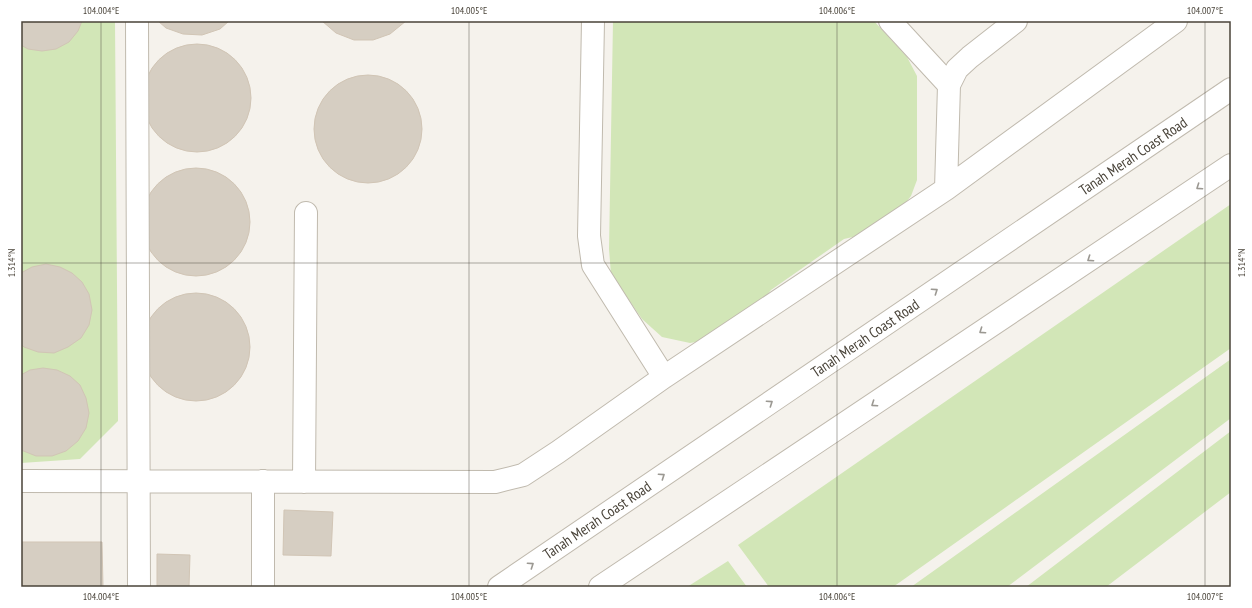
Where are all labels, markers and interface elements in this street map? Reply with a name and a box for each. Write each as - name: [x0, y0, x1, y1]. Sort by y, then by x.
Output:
- text: 104.004°E: [83, 4, 119, 17]
- text: 104.005°E: [451, 4, 487, 17]
- text: 104.006°E: [819, 4, 855, 17]
- text: 104.007°E: [1187, 4, 1223, 17]
- street label: Tanah Merah Coast Road: [1075, 113, 1191, 199]
- one-way arrow: [1196, 182, 1203, 189]
- text: 1.314°N: [5, 249, 18, 277]
- text: 1.314°N: [1235, 249, 1248, 277]
- one-way arrow: [1088, 254, 1095, 261]
- one-way arrow: [931, 288, 938, 296]
- street label: Tanah Merah Coast Road: [807, 295, 923, 381]
- one-way arrow: [980, 327, 987, 334]
- one-way arrow: [871, 399, 878, 407]
- one-way arrow: [765, 401, 772, 408]
- one-way arrow: [658, 473, 665, 481]
- street label: Tanah Merah Coast Road: [539, 477, 655, 563]
- one-way arrow: [527, 563, 534, 570]
- text: 104.004°E: [83, 590, 119, 603]
- text: 104.005°E: [451, 590, 487, 603]
- text: 104.006°E: [819, 590, 855, 603]
- text: 104.007°E: [1187, 590, 1223, 603]

